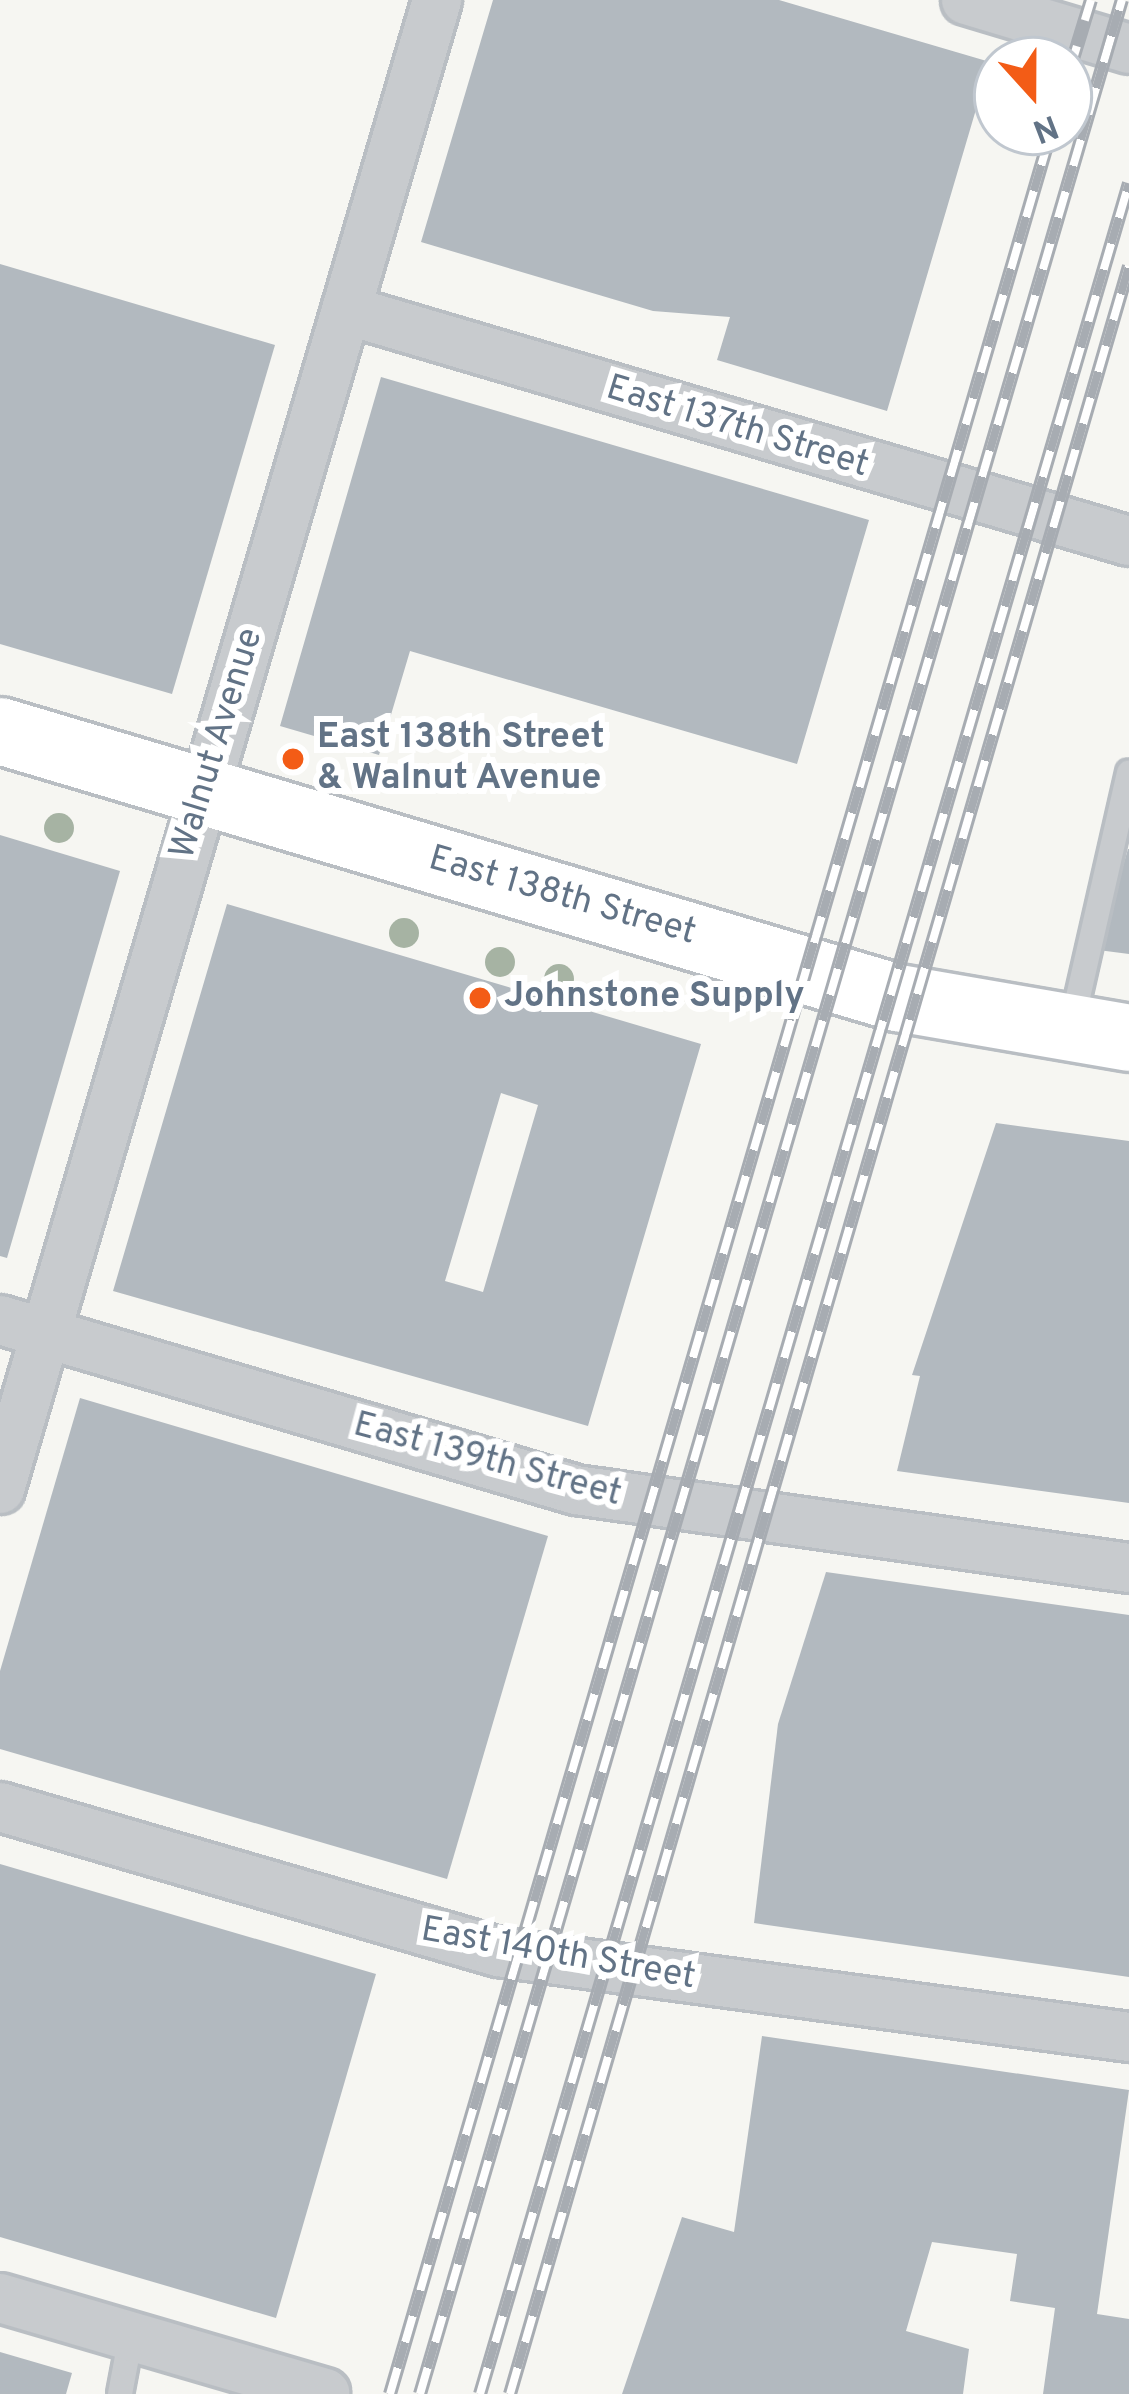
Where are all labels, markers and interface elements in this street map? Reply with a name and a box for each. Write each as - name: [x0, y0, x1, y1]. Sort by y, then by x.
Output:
- north arrow: [973, 36, 1093, 156]
- text: N: [1026, 103, 1063, 151]
- street label: East 137th Street: [601, 368, 873, 488]
- street label: Walnut Avenue: [162, 623, 274, 865]
- place label: East 138th Street & Walnut Avenue: [317, 716, 605, 801]
- marker: East 138th Street & Walnut Avenue: [280, 746, 306, 772]
- street label: East 138th Street: [423, 838, 701, 956]
- place label: Johnstone Supply: [504, 976, 805, 1020]
- marker: Johnstone Supply: [467, 985, 493, 1011]
- street label: East 139th Street: [348, 1404, 626, 1518]
- street label: East 140th Street: [417, 1910, 699, 2000]

